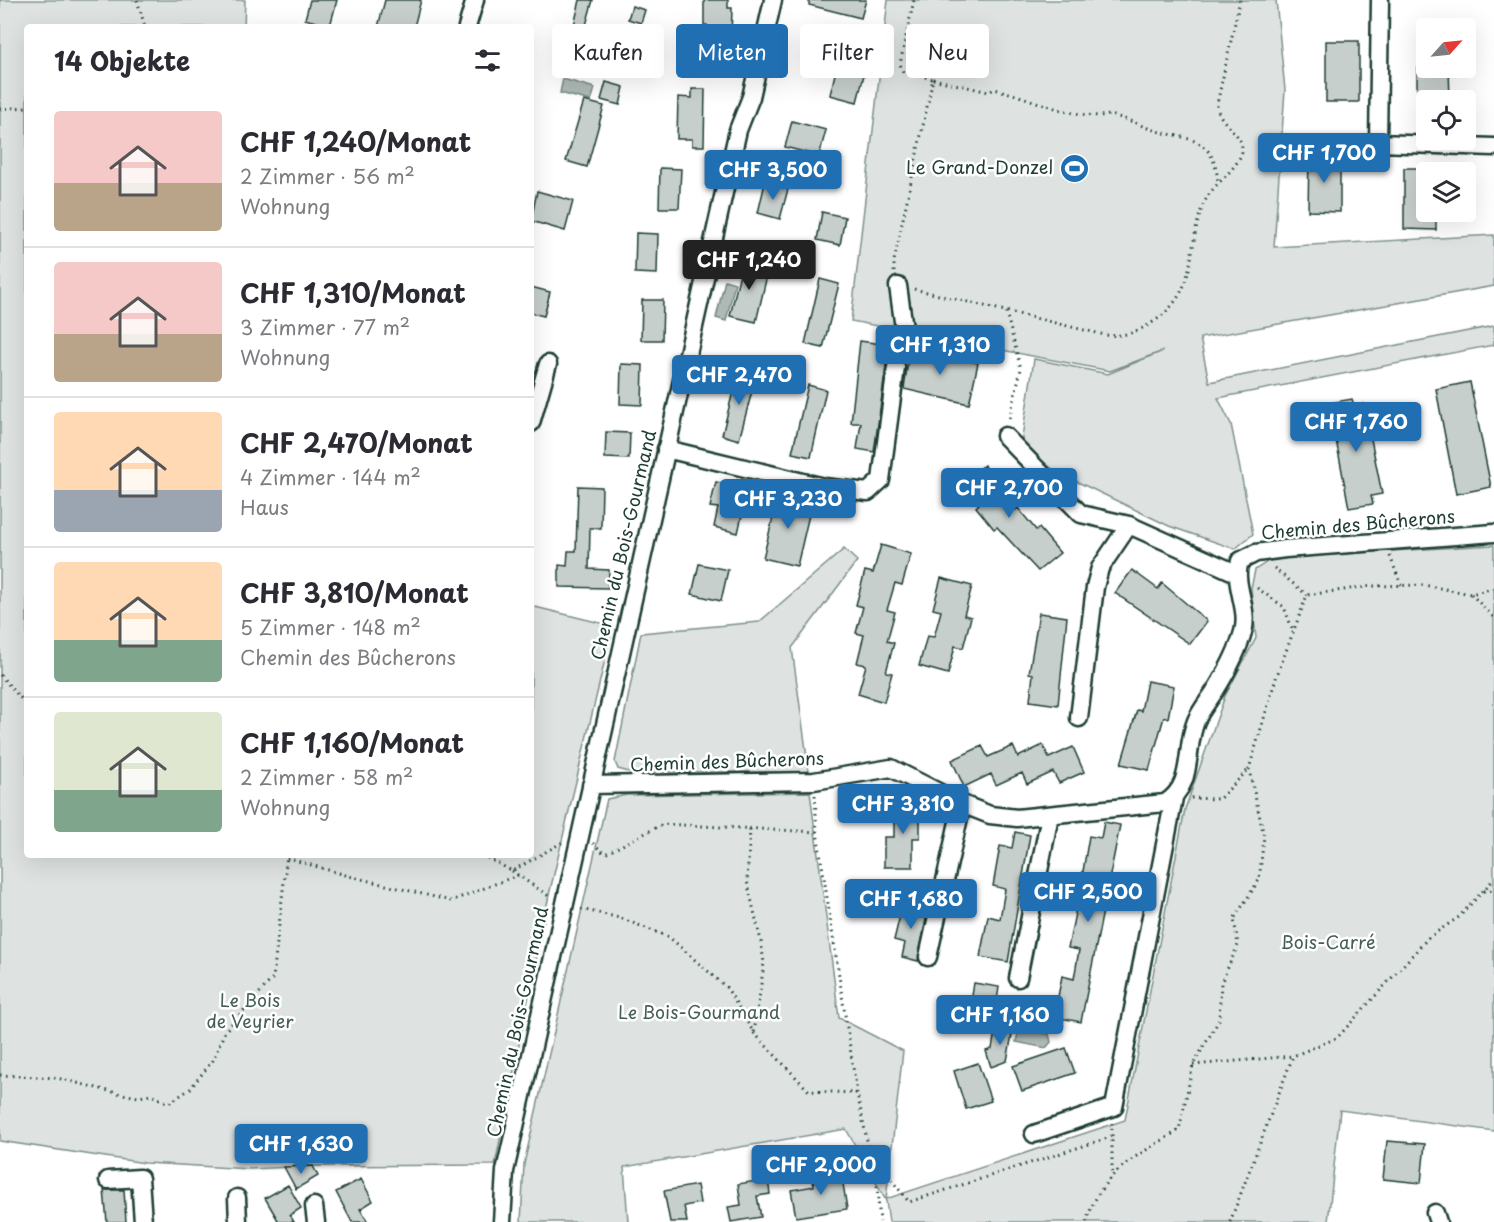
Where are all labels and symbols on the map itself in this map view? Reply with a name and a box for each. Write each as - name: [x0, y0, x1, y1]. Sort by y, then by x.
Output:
- north arrow: [1416, 18, 1476, 78]
- pin: CHF 1,700: [1255, 133, 1393, 184]
- pin: CHF 3,500: [704, 150, 842, 201]
- sports icon: Le Grand-Donzel: [1058, 152, 1090, 184]
- place label: Le Grand-Donzel: [906, 153, 1053, 180]
- pin: CHF 1,240: [680, 240, 818, 291]
- pin: CHF 1,310: [871, 325, 1009, 376]
- pin: CHF 2,470: [670, 355, 808, 406]
- pin: CHF 1,760: [1287, 402, 1425, 453]
- street label: Chemin du Bois-Gourmand: [583, 427, 662, 662]
- pin: CHF 2,700: [940, 468, 1078, 519]
- pin: CHF 3,230: [719, 479, 857, 530]
- street label: Chemin des Bûcherons: [1260, 502, 1456, 545]
- street label: Chemin des Bûcherons: [629, 744, 825, 777]
- pin: CHF 3,810: [834, 784, 972, 835]
- pin: CHF 2,500: [1019, 872, 1157, 923]
- pin: CHF 1,680: [842, 879, 980, 930]
- street label: Chemin du Bois-Gourmand: [479, 904, 554, 1140]
- park label: Bois-Carré: [1280, 928, 1376, 955]
- park label: Le Bois de Veyrier: [206, 986, 294, 1034]
- pin: CHF 1,160: [931, 995, 1069, 1046]
- park label: Le Bois-Gourmand: [618, 998, 780, 1025]
- pin: CHF 1,630: [232, 1124, 370, 1175]
- pin: CHF 2,000: [752, 1145, 890, 1196]

